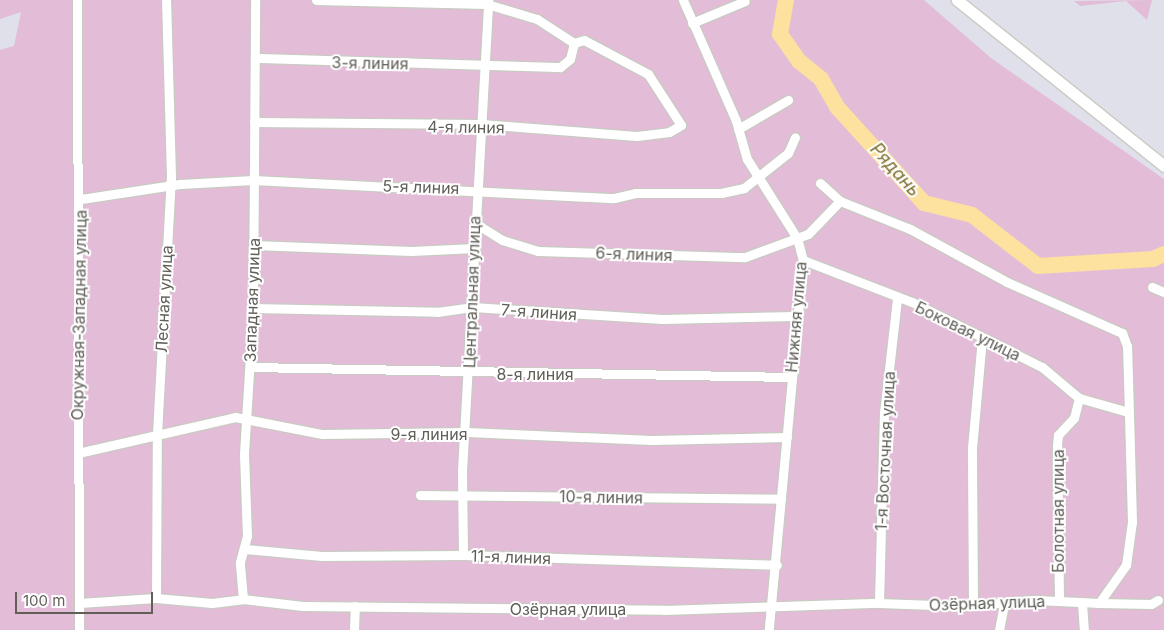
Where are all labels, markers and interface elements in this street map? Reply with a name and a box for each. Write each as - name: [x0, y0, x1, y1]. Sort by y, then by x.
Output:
- street label: 3-я линия: [331, 53, 409, 73]
- street label: 4-я линия: [427, 117, 505, 137]
- water label: Рядань: [865, 139, 925, 201]
- street label: 5-я линия: [382, 176, 460, 198]
- street label: Окружная-Западная улица: [68, 209, 90, 421]
- street label: Центральная улица: [460, 216, 484, 368]
- street label: Западная улица: [240, 237, 264, 363]
- street label: 6-я линия: [595, 243, 673, 265]
- street label: Лесная улица: [152, 245, 176, 353]
- street label: Нижняя улица: [782, 261, 810, 373]
- street label: Боковая улица: [912, 297, 1024, 365]
- street label: 7-я линия: [500, 300, 578, 324]
- street label: 8-я линия: [496, 364, 574, 384]
- street label: 1-я Восточная улица: [871, 371, 899, 531]
- street label: 9-я линия: [390, 424, 468, 444]
- street label: Болотная улица: [1048, 449, 1068, 573]
- street label: 10-я линия: [559, 487, 643, 507]
- street label: 11-я линия: [471, 546, 551, 568]
- scale bar: [18, 582, 155, 614]
- text: 100 m: [23, 591, 65, 610]
- street label: Озёрная улица: [928, 591, 1046, 615]
- street label: Озёрная улица: [510, 599, 626, 619]

